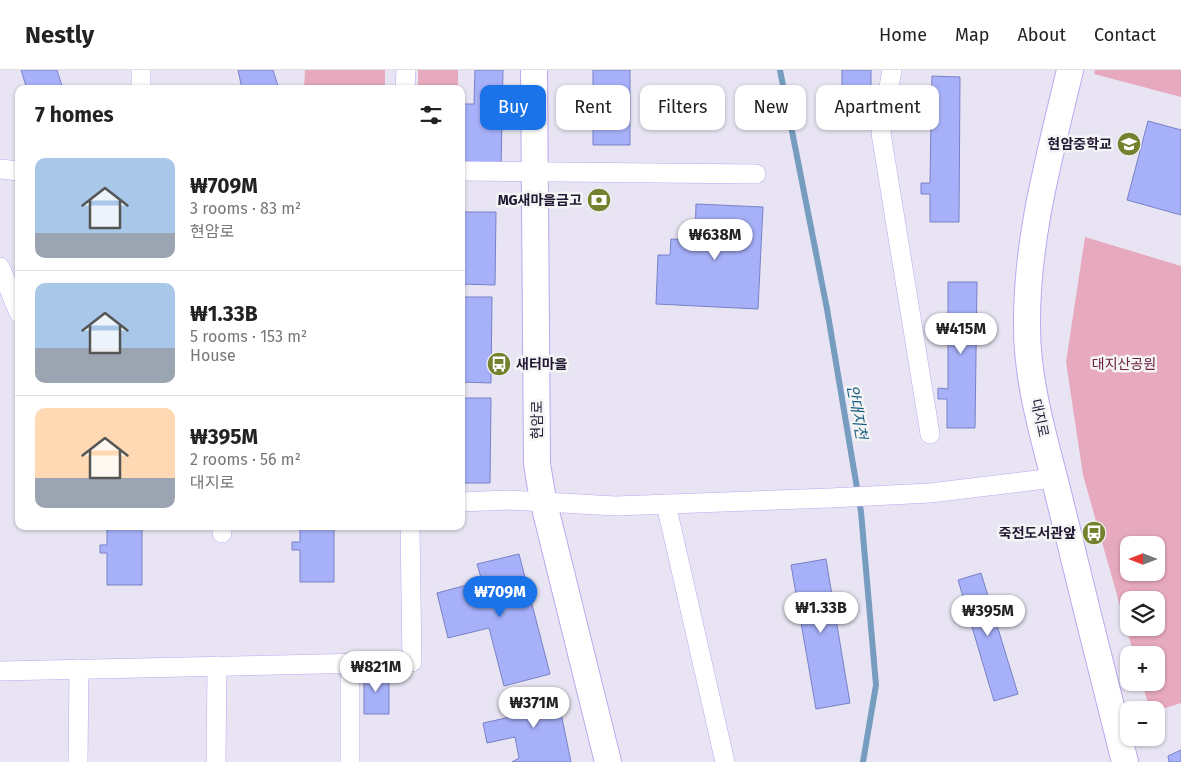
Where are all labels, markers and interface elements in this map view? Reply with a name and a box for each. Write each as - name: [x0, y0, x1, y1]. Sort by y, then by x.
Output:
- text: Nestly: [25, 21, 94, 49]
- text: Home: [879, 24, 927, 46]
- text: Map: [955, 24, 989, 46]
- text: About: [1017, 24, 1066, 46]
- text: Contact: [1094, 24, 1156, 46]
- chip: Buy: [480, 85, 546, 130]
- chip: Rent: [556, 85, 630, 130]
- chip: Filters: [640, 85, 725, 130]
- chip: New: [735, 85, 806, 130]
- chip: Apartment: [816, 85, 939, 130]
- icon: filters: [417, 101, 445, 129]
- text: 7 homes: [35, 102, 114, 128]
- school or university icon: 현암중학교: [1116, 131, 1142, 157]
- place label: 현암중학교: [1048, 136, 1112, 153]
- text: ₩709M: [190, 173, 258, 199]
- icon: home: [75, 178, 135, 238]
- bank icon: MG새마을금고: [586, 187, 612, 213]
- place label: MG새마을금고: [498, 192, 582, 209]
- text: 3 rooms · 83 m²: [190, 199, 301, 218]
- pin: ₩638M: [680, 218, 750, 261]
- text: 현암로: [190, 222, 234, 241]
- text: ₩638M: [689, 225, 741, 244]
- text: ₩1.33B: [190, 301, 258, 327]
- icon: home: [75, 303, 135, 363]
- pin: ₩415M: [926, 312, 996, 355]
- text: ₩415M: [936, 319, 986, 338]
- text: 5 rooms · 153 m²: [190, 327, 307, 346]
- text: House: [190, 346, 236, 365]
- bus stop icon: 새터마을: [486, 351, 512, 377]
- place label: 새터마을: [516, 356, 568, 373]
- park label: 대지산공원: [1092, 356, 1156, 373]
- water label: 안대지천: [843, 383, 871, 443]
- street label: 대지로: [1027, 397, 1052, 439]
- street label: 현암로: [529, 401, 546, 439]
- text: ₩395M: [190, 424, 258, 450]
- icon: home: [75, 428, 135, 488]
- text: 2 rooms · 56 m²: [190, 450, 301, 469]
- text: 대지로: [190, 473, 234, 492]
- bus stop icon: 죽전도서관앞: [1081, 520, 1107, 546]
- place label: 죽전도서관앞: [999, 525, 1076, 542]
- north arrow: [1120, 536, 1165, 581]
- map controls: [1120, 536, 1165, 746]
- pin: ₩709M: [465, 576, 535, 618]
- text: ₩709M: [474, 582, 526, 601]
- button: layers: [1120, 591, 1165, 636]
- pin: ₩1.33B: [780, 592, 862, 634]
- pin: ₩395M: [953, 594, 1023, 637]
- text: ₩1.33B: [795, 598, 847, 617]
- text: ₩395M: [962, 601, 1014, 620]
- button: +: [1120, 646, 1165, 691]
- pin: ₩821M: [341, 650, 411, 693]
- text: ₩821M: [351, 657, 401, 676]
- pin: ₩371M: [499, 686, 569, 729]
- text: ₩371M: [509, 693, 559, 712]
- button: −: [1120, 701, 1165, 746]

